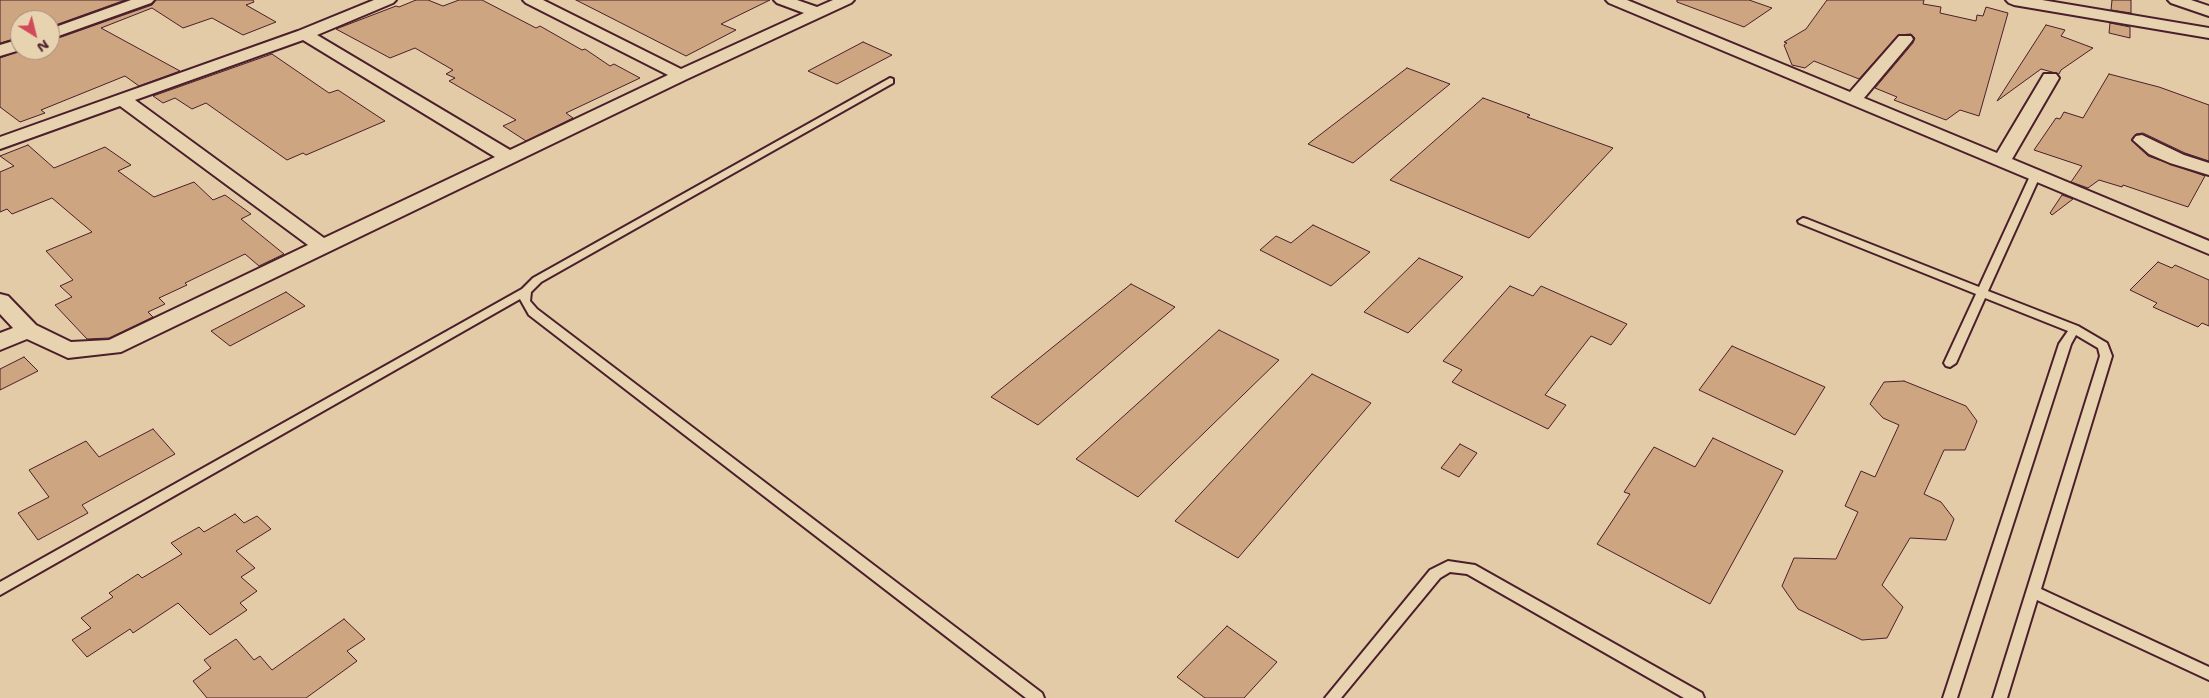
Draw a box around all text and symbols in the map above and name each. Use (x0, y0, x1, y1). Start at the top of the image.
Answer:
north arrow (10, 10, 60, 60)
text: N (33, 36, 53, 57)

